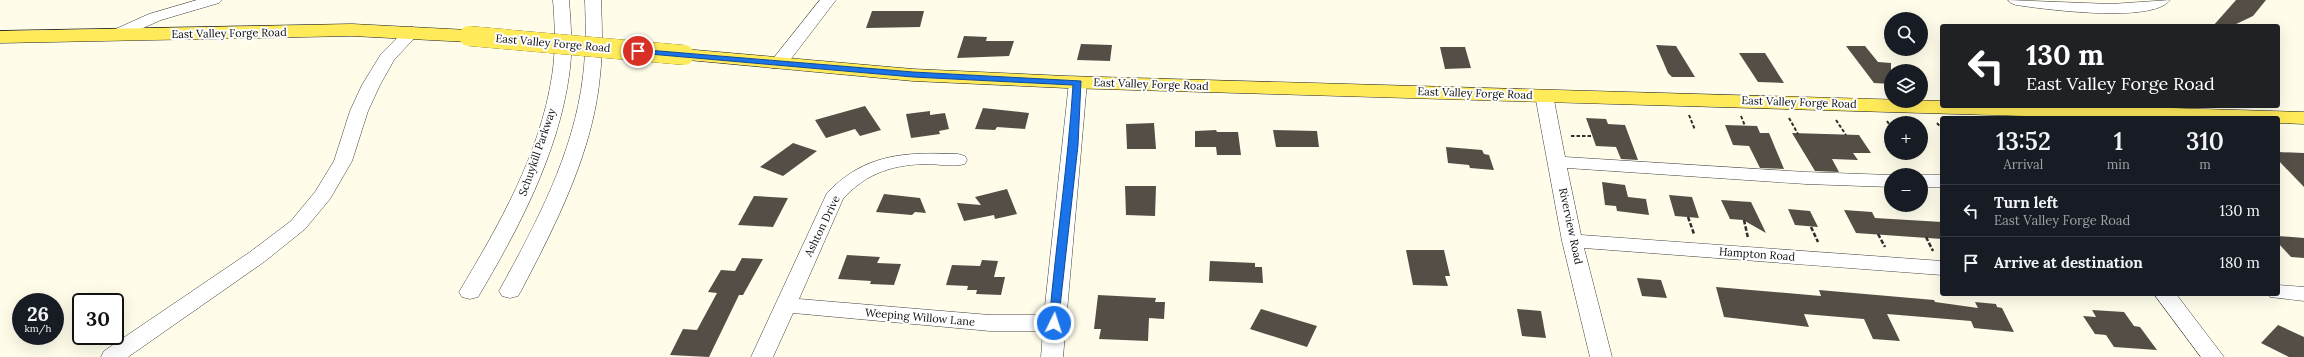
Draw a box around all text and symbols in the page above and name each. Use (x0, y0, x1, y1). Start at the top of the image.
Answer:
map controls (1884, 12, 1928, 212)
button: search (1884, 12, 1928, 56)
street label: East Valley Forge Road (171, 25, 287, 41)
street label: East Valley Forge Road (495, 31, 611, 55)
pin (621, 34, 655, 68)
text: 130 m (2026, 37, 2104, 73)
icon: arrive (627, 40, 649, 62)
icon: left (1960, 40, 2012, 92)
button: layers (1884, 64, 1928, 108)
text: East Valley Forge Road (2026, 72, 2215, 95)
street label: East Valley Forge Road (1093, 75, 1209, 93)
street label: East Valley Forge Road (1417, 84, 1533, 102)
street label: East Valley Forge Road (1741, 93, 1857, 111)
street label: Schuykill Parkway (515, 106, 559, 198)
button: + (1884, 116, 1928, 160)
text: 13:52 (1996, 126, 2051, 157)
text: 1 (2114, 126, 2123, 157)
text: 310 (2186, 126, 2224, 157)
text: Arrival (2004, 156, 2043, 173)
text: min (2107, 156, 2130, 173)
text: m (2199, 156, 2211, 173)
button: − (1884, 168, 1928, 212)
street label: Riverview Road (1556, 186, 1586, 266)
street label: Ashton Drive (801, 193, 843, 260)
text: Turn left (1994, 193, 2058, 212)
icon: left (1960, 200, 1982, 222)
text: 130 m (2220, 201, 2260, 220)
text: East Valley Forge Road (1994, 212, 2130, 229)
street label: Hampton Road (1718, 244, 1796, 264)
icon: arrive (1960, 252, 1982, 274)
text: Arrive at destination (1994, 253, 2143, 272)
text: 180 m (2219, 253, 2260, 272)
speed limit sign: 30 (72, 293, 124, 345)
text: 26 (27, 301, 49, 326)
position arrow (1033, 302, 1075, 344)
street label: Weeping Willow Lane (864, 305, 976, 329)
text: km/h (24, 322, 52, 335)

